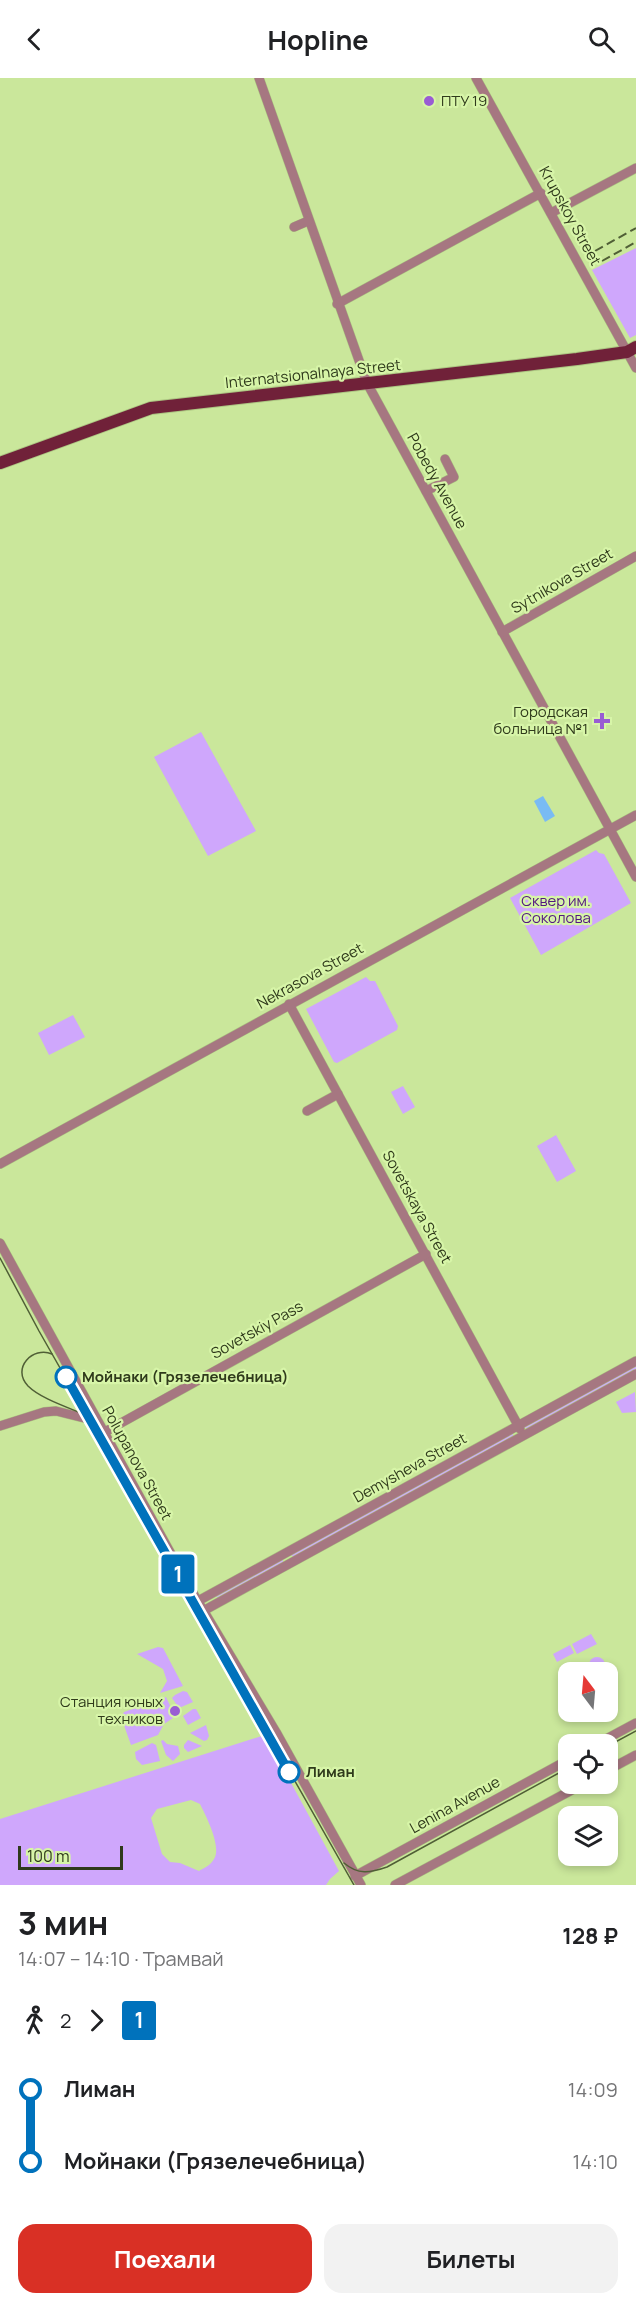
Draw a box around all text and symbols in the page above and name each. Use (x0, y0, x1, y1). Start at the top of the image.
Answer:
text: Hopline (268, 21, 368, 58)
icon: back (18, 23, 51, 56)
icon: search (585, 23, 618, 56)
place label: ПТУ 19 (441, 90, 487, 111)
marker: ПТУ 19 (422, 94, 436, 108)
street label: Krupskoy Street (534, 162, 606, 269)
street label: Internatsionalnaya Street (224, 354, 402, 393)
street label: Pobedy Avenue (402, 429, 473, 533)
street label: Sytnikova Street (507, 543, 617, 618)
place label: Городская больница №1 (494, 701, 588, 739)
marker: Городская больница №1 (593, 712, 611, 730)
park label: Сквер им. Соколова (521, 890, 591, 928)
street label: Nekrasova Street (253, 938, 367, 1014)
street label: Sovetskaya Street (378, 1147, 457, 1267)
street label: Sovetskiy Pass (207, 1295, 307, 1364)
marker: Мойнаки (Грязелечебница) (55, 1366, 77, 1388)
place label: Мойнаки (Грязелечебница) (82, 1366, 289, 1387)
street label: Polupanova Street (97, 1402, 178, 1524)
street label: Demysheva Street (349, 1428, 470, 1507)
line badge: 1 (158, 1554, 198, 1594)
text: 1 (173, 1560, 183, 1588)
north arrow (558, 1662, 618, 1722)
map controls (558, 1662, 618, 1866)
place label: Станция юных техников (60, 1691, 163, 1729)
marker: Станция юных техников (168, 1704, 182, 1718)
button: locate (558, 1734, 618, 1794)
marker: Лиман (278, 1761, 300, 1783)
place label: Лиман (306, 1761, 355, 1782)
street label: Lenina Avenue (406, 1771, 504, 1838)
button: layers (558, 1806, 618, 1866)
scale bar (18, 1843, 123, 1870)
text: 100 m (27, 1845, 70, 1867)
text: 3 мин (18, 1900, 108, 1945)
text: 128 ₽ (562, 1921, 618, 1951)
text: 14:07 – 14:10 · Трамвай (18, 1945, 224, 1972)
icon: walk (18, 2004, 51, 2037)
icon: forward (80, 2004, 113, 2037)
text: 1 (134, 2006, 144, 2034)
text: 2 (60, 2007, 71, 2034)
text: Лиман (64, 2074, 136, 2104)
text: 14:09 (568, 2076, 618, 2103)
text: Мойнаки (Грязелечебница) (64, 2146, 367, 2176)
text: 14:10 (572, 2148, 618, 2175)
button: Поехали (18, 2224, 312, 2293)
button: Билеты (324, 2224, 618, 2293)

